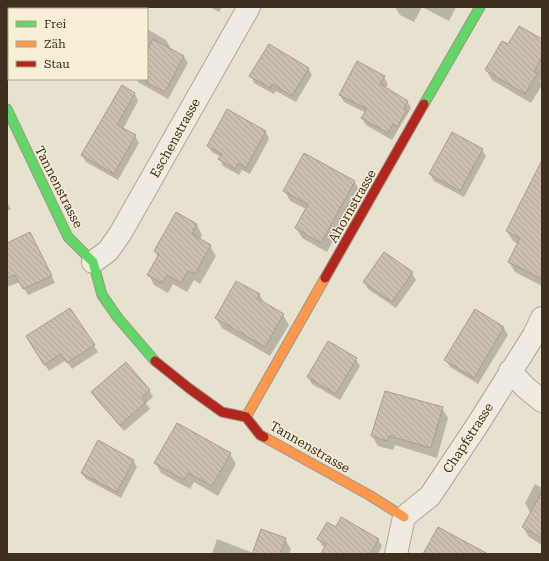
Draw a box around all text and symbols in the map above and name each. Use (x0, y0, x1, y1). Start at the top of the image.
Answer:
legend (8, 8, 148, 80)
text: Frei (44, 17, 66, 31)
text: Zäh (44, 37, 66, 51)
text: Stau (44, 57, 70, 71)
street label: Eschenstrasse (147, 96, 203, 180)
street label: Tannenstrasse (32, 144, 86, 230)
street label: Ahornstrasse (325, 167, 379, 245)
street label: Chapfstrasse (440, 400, 496, 476)
street label: Tannenstrasse (267, 418, 353, 476)

